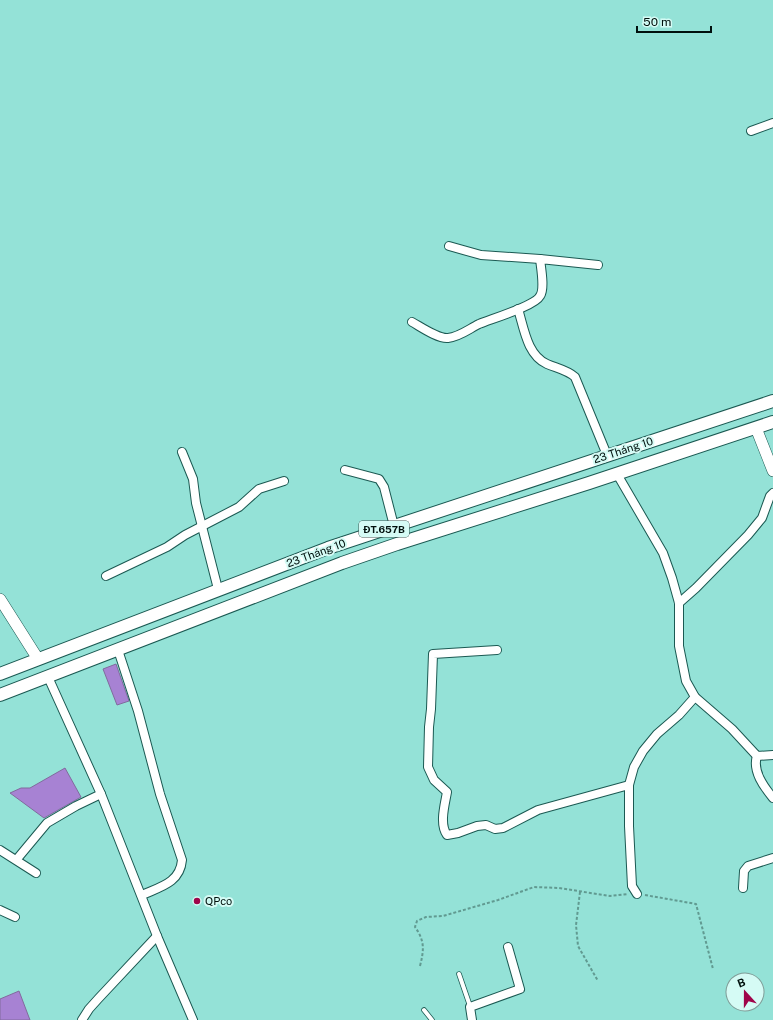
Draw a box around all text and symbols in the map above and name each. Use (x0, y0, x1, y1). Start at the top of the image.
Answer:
scale bar (637, 8, 711, 34)
text: 50 m (643, 15, 671, 29)
street label: 23 Tháng 10 (592, 435, 655, 465)
road number: ĐT.657B (359, 521, 409, 537)
street label: 23 Tháng 10 (285, 537, 348, 569)
place label: QPco (205, 895, 232, 907)
marker: QPco (192, 896, 202, 906)
north arrow (725, 972, 765, 1012)
text: B (736, 976, 748, 990)

